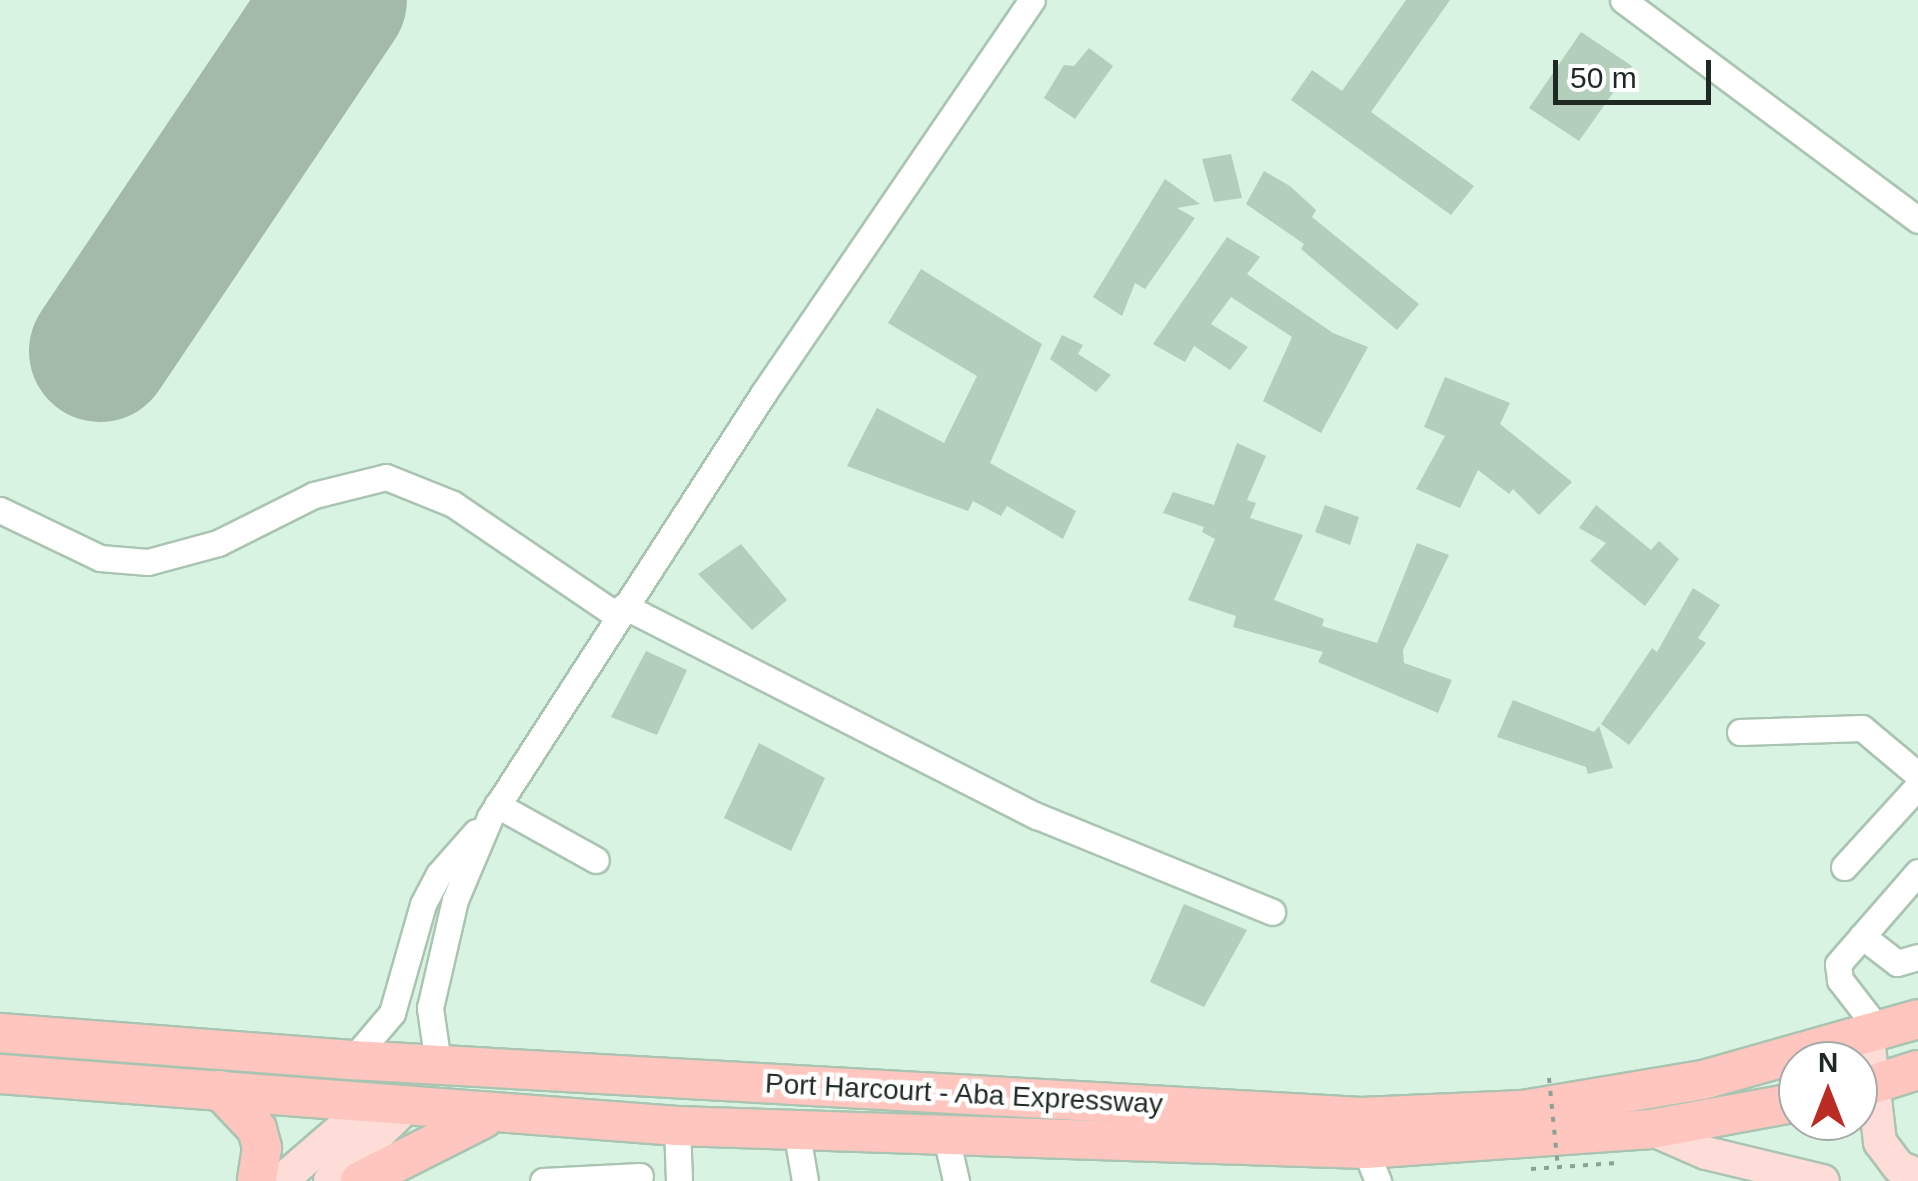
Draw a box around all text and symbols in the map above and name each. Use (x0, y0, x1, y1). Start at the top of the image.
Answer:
scale bar (1558, 40, 1716, 102)
text: 50 m (1570, 61, 1637, 94)
north arrow (1778, 1041, 1878, 1141)
text: N (1818, 1047, 1838, 1078)
street label: Port Harcourt - Aba Expressway (763, 1067, 1165, 1121)

